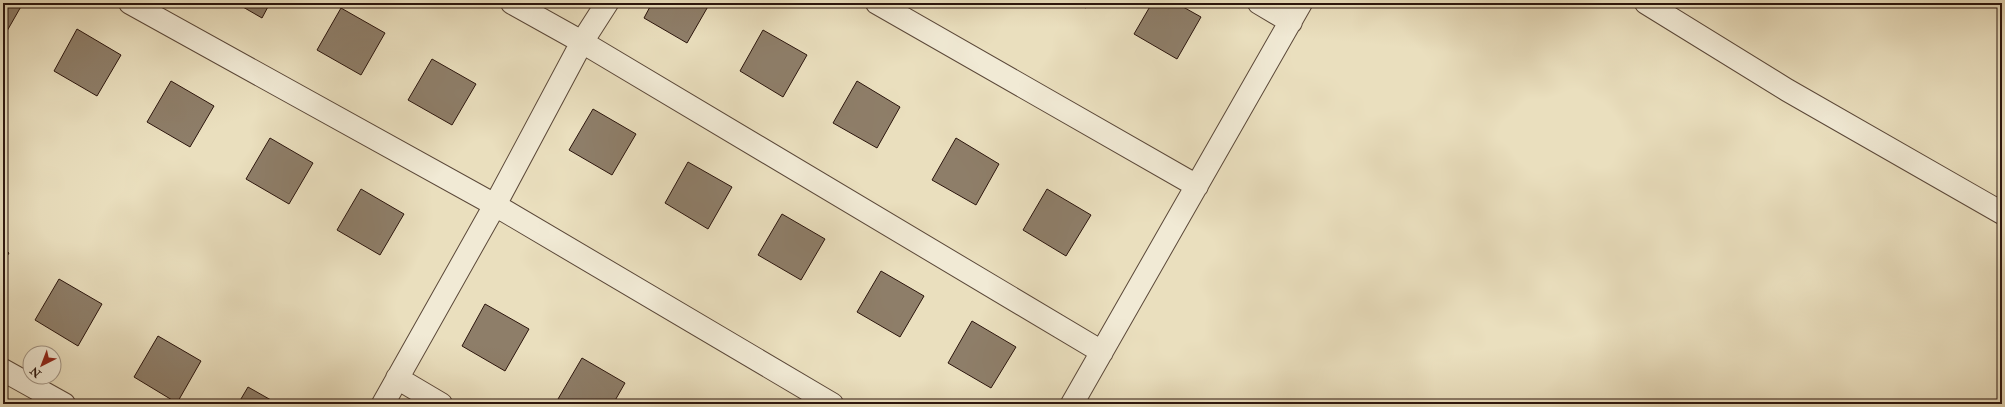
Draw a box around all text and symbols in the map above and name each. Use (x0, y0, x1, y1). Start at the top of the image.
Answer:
north arrow (22, 345, 62, 385)
text: N (27, 363, 44, 381)

